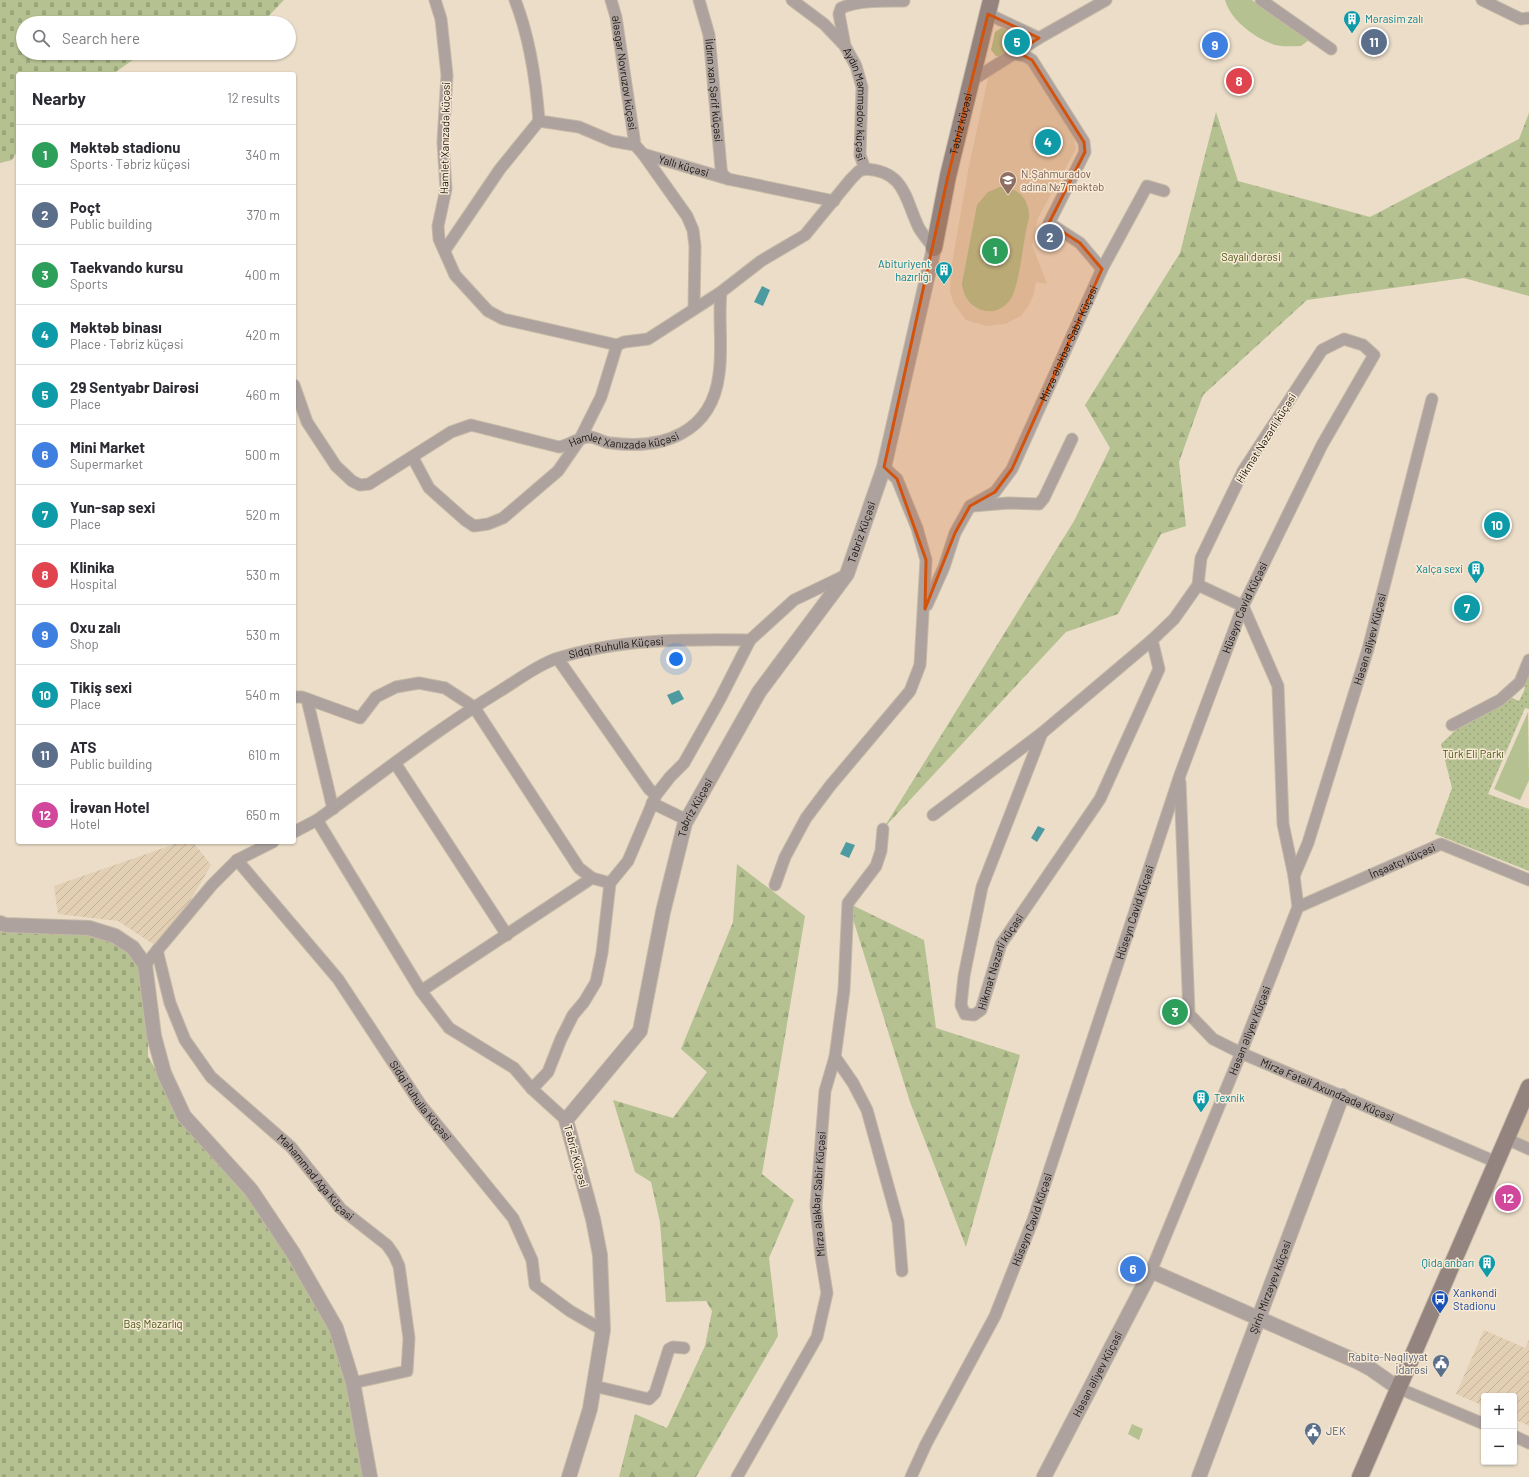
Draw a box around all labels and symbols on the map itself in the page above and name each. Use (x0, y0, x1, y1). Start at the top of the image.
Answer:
building icon: Mərasim zalı (1342, 9, 1362, 34)
place label: Mərasim zalı (1365, 12, 1423, 25)
street label: Ələsgər Novruzov küçəsi (610, 14, 640, 131)
pin: 5 (1004, 27, 1030, 57)
pin: 11 (1361, 27, 1387, 57)
pin: 9 (1202, 30, 1228, 60)
street label: İldırın xan Şərif küçəsi (703, 38, 726, 143)
street label: Aydın Məmmədov küçəsi (841, 45, 869, 163)
pin: 8 (1226, 66, 1252, 96)
street label: Hamlet Xanızadə küçəsi (437, 81, 452, 194)
street label: Təbriz küçəsi (946, 91, 974, 156)
pin: 4 (1035, 127, 1061, 157)
street label: Yallı küçəsi (657, 152, 711, 179)
place label: N.Şahmuradov adına №7 məktəb (1021, 167, 1104, 193)
school or university icon: N.Şahmuradov adına №7 məktəb (998, 170, 1018, 195)
pin: 2 (1037, 222, 1063, 252)
pin: 1 (982, 236, 1008, 266)
park label: Sayalı dərəsi (1221, 250, 1281, 263)
place label: Abituriyent hazırlığı (878, 257, 931, 283)
building icon: Abituriyent hazırlığı (934, 260, 954, 285)
street label: Mirzə Ələkbər Sabir Küçəsi (1036, 283, 1100, 403)
street label: Hikmət Nəzərli küçəsi (1233, 390, 1299, 485)
street label: Hamlet Xanızadə küçəsi (566, 429, 681, 450)
street label: Təbriz Küçəsi (844, 499, 878, 565)
pin: 10 (1484, 510, 1510, 540)
street label: Hüseyn Cavid Küçəsi (1219, 559, 1270, 655)
building icon: Xalça sexi (1466, 559, 1486, 584)
place label: Xalça sexi (1416, 562, 1463, 575)
street label: Həsən Əliyev Küçəsi (1350, 591, 1388, 686)
pin: 7 (1454, 593, 1480, 623)
street label: Sidqi Ruhulla Küçəsi (567, 634, 664, 661)
your location (666, 649, 686, 669)
park label: Türk Eli Parkı (1442, 747, 1504, 760)
street label: Təbriz Küçəsi (675, 776, 715, 838)
street label: İnşaatçı küçəsi (1367, 840, 1437, 881)
street label: Hüseyn Cavid Küçəsi (1113, 863, 1156, 961)
street label: Hikmət Nəzərli küçəsi (974, 911, 1026, 1011)
street label: Həsən Əliyev Küçəsi (1226, 984, 1273, 1077)
pin: 3 (1162, 997, 1188, 1027)
street label: Mirzə Fətəli Axundzadə Küçəsi (1259, 1055, 1396, 1124)
street label: Sidqi Ruhulla Küçəsi (387, 1058, 454, 1143)
building icon: Texnik (1191, 1088, 1211, 1113)
place label: Texnik (1214, 1091, 1245, 1104)
street label: Təbriz Küçəsi (562, 1123, 591, 1189)
street label: Məhəmməd Ağa Küçəsi (275, 1131, 357, 1223)
street label: Mirzə Ələkbər Sabir Küçəsi (809, 1131, 828, 1257)
street label: Hüseyn Cavid Küçəsi (1008, 1171, 1054, 1268)
pin: 12 (1495, 1183, 1521, 1213)
street label: Şirin Mirzəyev küçəsi (1246, 1238, 1293, 1335)
building icon: Qida anbarı (1477, 1253, 1497, 1278)
pin: 6 (1120, 1254, 1146, 1284)
place label: Qida anbarı (1422, 1256, 1474, 1269)
place label: Xankəndi Stadionu (1453, 1286, 1497, 1312)
bus stop icon: Xankəndi Stadionu (1430, 1289, 1450, 1314)
park label: Baş Məzarlıq (123, 1317, 183, 1330)
street label: Həsən Əliyev Küçəsi (1069, 1329, 1125, 1419)
place label: Rabitə-Nəqliyyat İdarəsi (1348, 1350, 1428, 1376)
public building icon: Rabitə-Nəqliyyat İdarəsi (1431, 1353, 1451, 1378)
public building icon: JEK (1303, 1421, 1323, 1446)
place label: JEK (1326, 1424, 1346, 1437)

